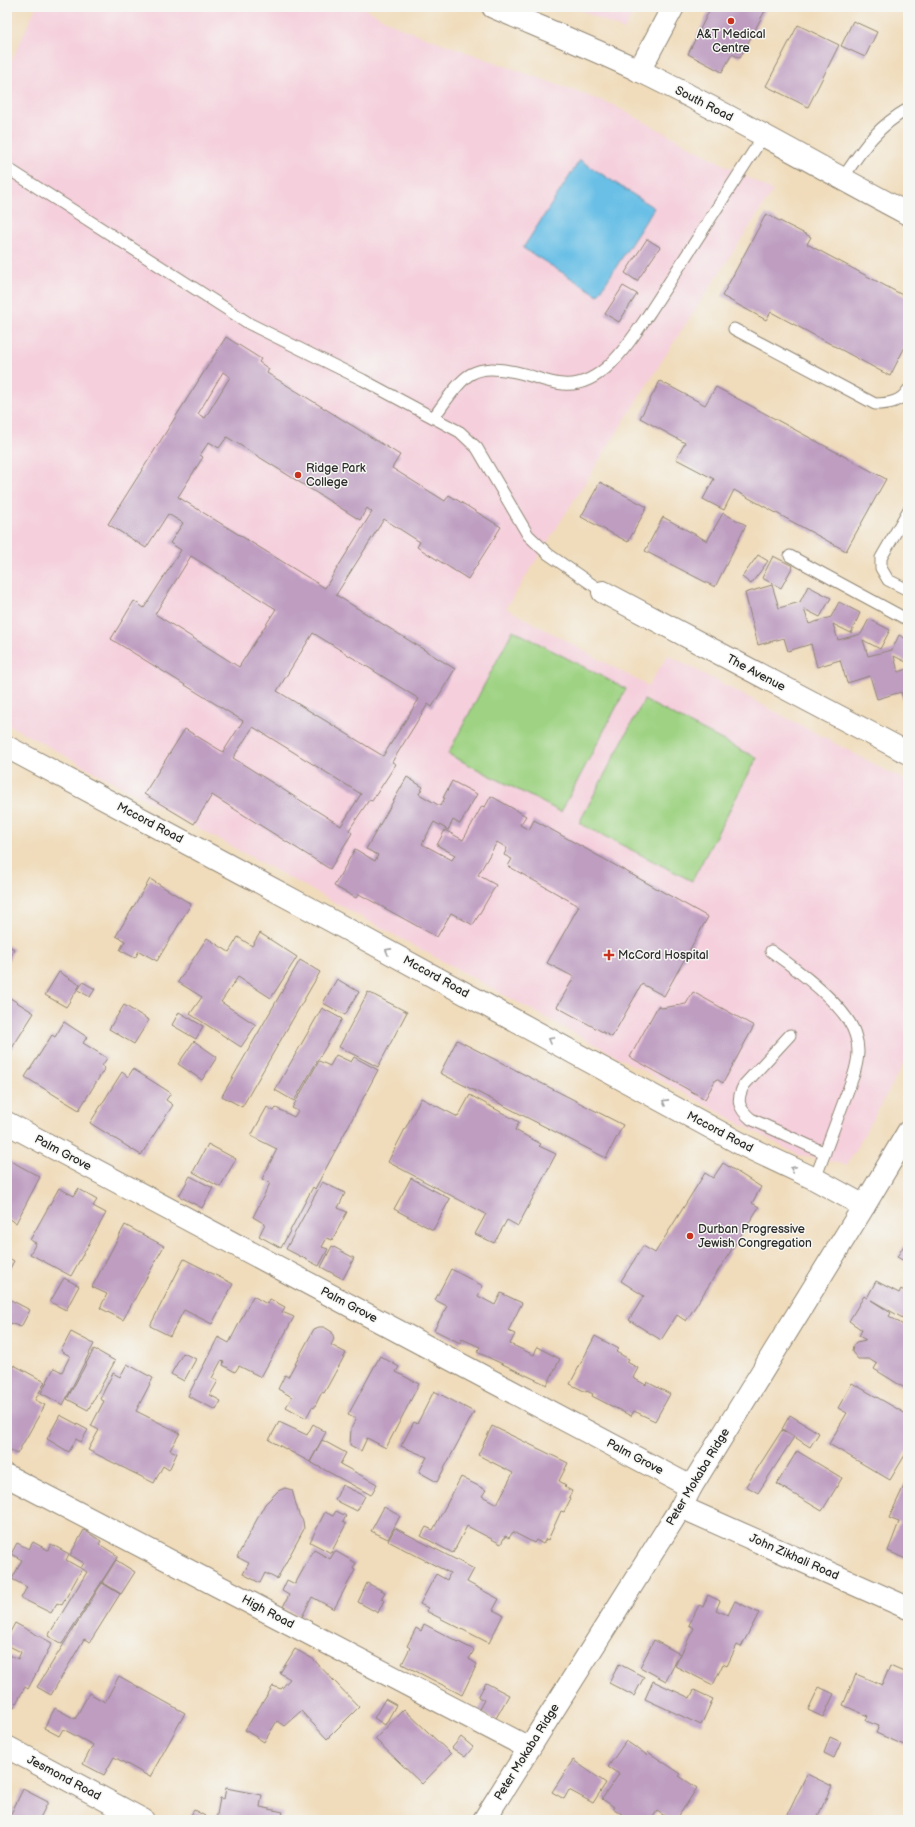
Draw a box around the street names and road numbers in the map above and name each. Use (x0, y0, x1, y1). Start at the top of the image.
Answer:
street label: South Road (672, 83, 736, 125)
street label: The Avenue (724, 651, 788, 695)
street label: Mccord Road (114, 799, 186, 847)
street label: Mccord Road (400, 953, 472, 1001)
street label: Mccord Road (684, 1108, 756, 1156)
street label: Palm Grove (32, 1132, 94, 1174)
street label: Palm Grove (318, 1284, 380, 1326)
street label: Peter Mokaba Ridge (663, 1426, 733, 1528)
street label: Palm Grove (604, 1436, 666, 1478)
street label: John Zikhali Road (747, 1530, 841, 1584)
street label: High Road (239, 1592, 297, 1632)
street label: Peter Mokaba Ridge (491, 1701, 563, 1803)
street label: Jesmond Road (24, 1752, 104, 1804)

